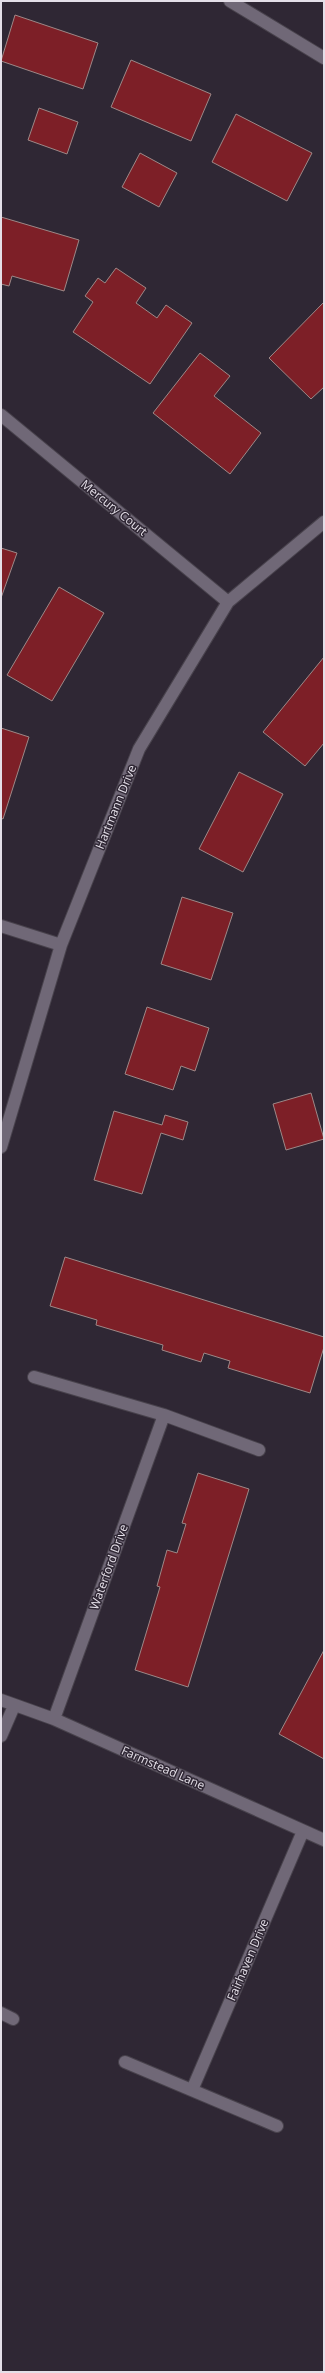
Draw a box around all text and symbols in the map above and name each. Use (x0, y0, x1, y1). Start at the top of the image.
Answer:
street label: Mercury Court (78, 476, 151, 540)
street label: Hartmann Drive (91, 762, 140, 852)
street label: Waterford Drive (85, 1522, 132, 1612)
street label: Farmstead Lane (119, 1742, 208, 1794)
street label: Fairhaven Drive (223, 1916, 273, 2003)

